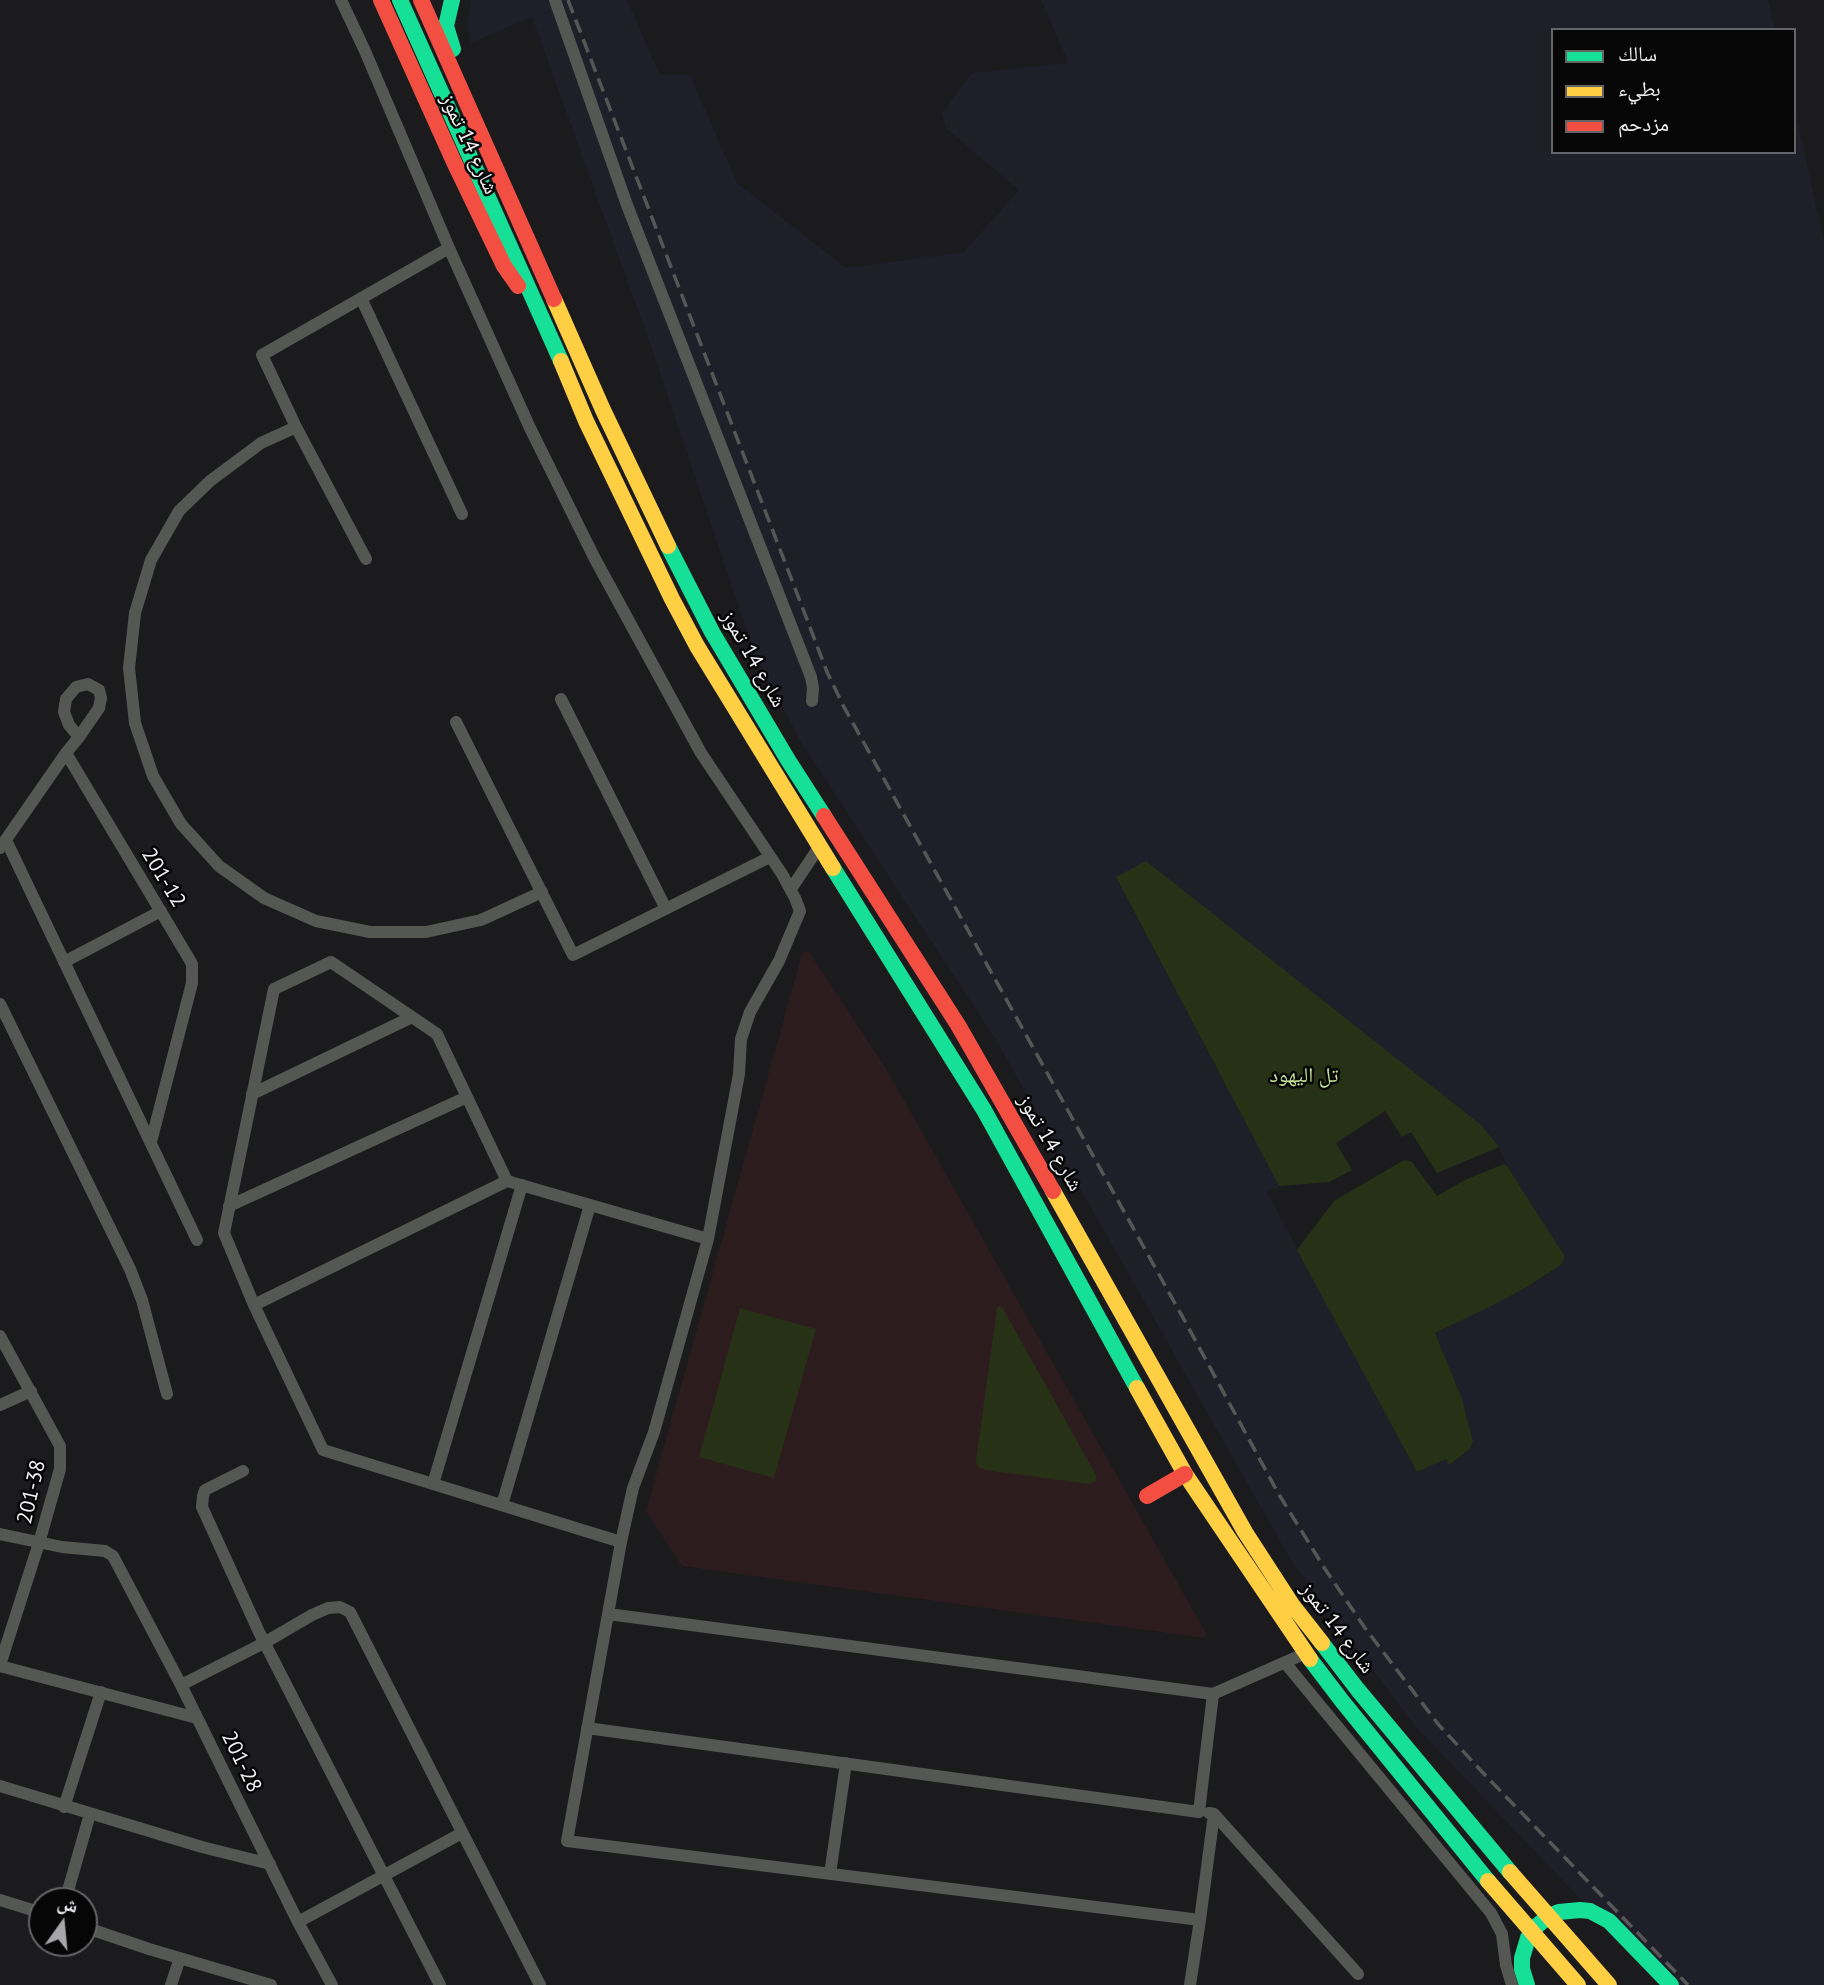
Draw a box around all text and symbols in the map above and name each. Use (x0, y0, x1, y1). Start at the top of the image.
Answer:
legend (1551, 28, 1796, 154)
text: سالك (1618, 40, 1657, 67)
text: بطيء (1618, 75, 1661, 102)
street label: شارع 14 تموز (435, 90, 503, 198)
text: مزدحم (1618, 110, 1669, 137)
street label: شارع 14 تموز (715, 606, 791, 712)
street label: 201-12 (136, 844, 190, 912)
park label: تل اليهود (1270, 1063, 1338, 1089)
street label: شارع 14 تموز (1012, 1090, 1088, 1196)
street label: 201-38 (12, 1458, 52, 1526)
street label: شارع 14 تموز (1294, 1577, 1380, 1679)
street label: 201-28 (215, 1727, 267, 1797)
north arrow (28, 1887, 98, 1957)
text: ش (55, 1889, 81, 1918)

